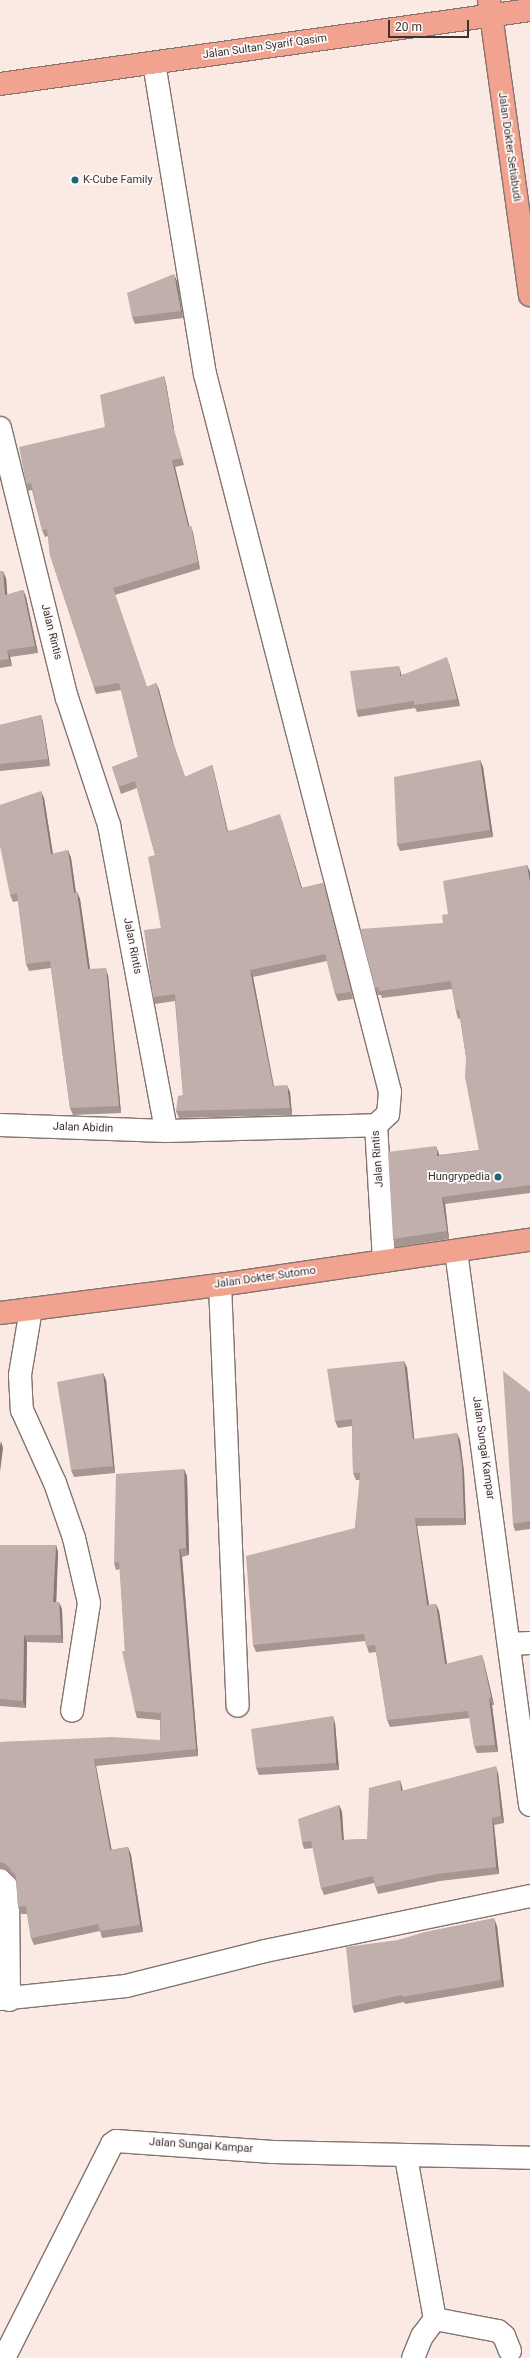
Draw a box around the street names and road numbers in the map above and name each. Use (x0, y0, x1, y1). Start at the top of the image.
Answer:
street label: Jalan Sultan Syarif Qasim (202, 32, 328, 62)
street label: Jalan Dokter Setiabudi (495, 92, 523, 202)
street label: Jalan Rintis (38, 603, 64, 661)
street label: Jalan Rintis (120, 917, 144, 975)
street label: Jalan Abidin (53, 1120, 113, 1136)
street label: Jalan Rintis (369, 1130, 387, 1188)
street label: Jalan Dokter Sutomo (213, 1264, 317, 1292)
street label: Jalan Sungai Kampar (469, 1396, 497, 1500)
street label: Jalan Sungai Kampar (149, 2136, 253, 2156)

